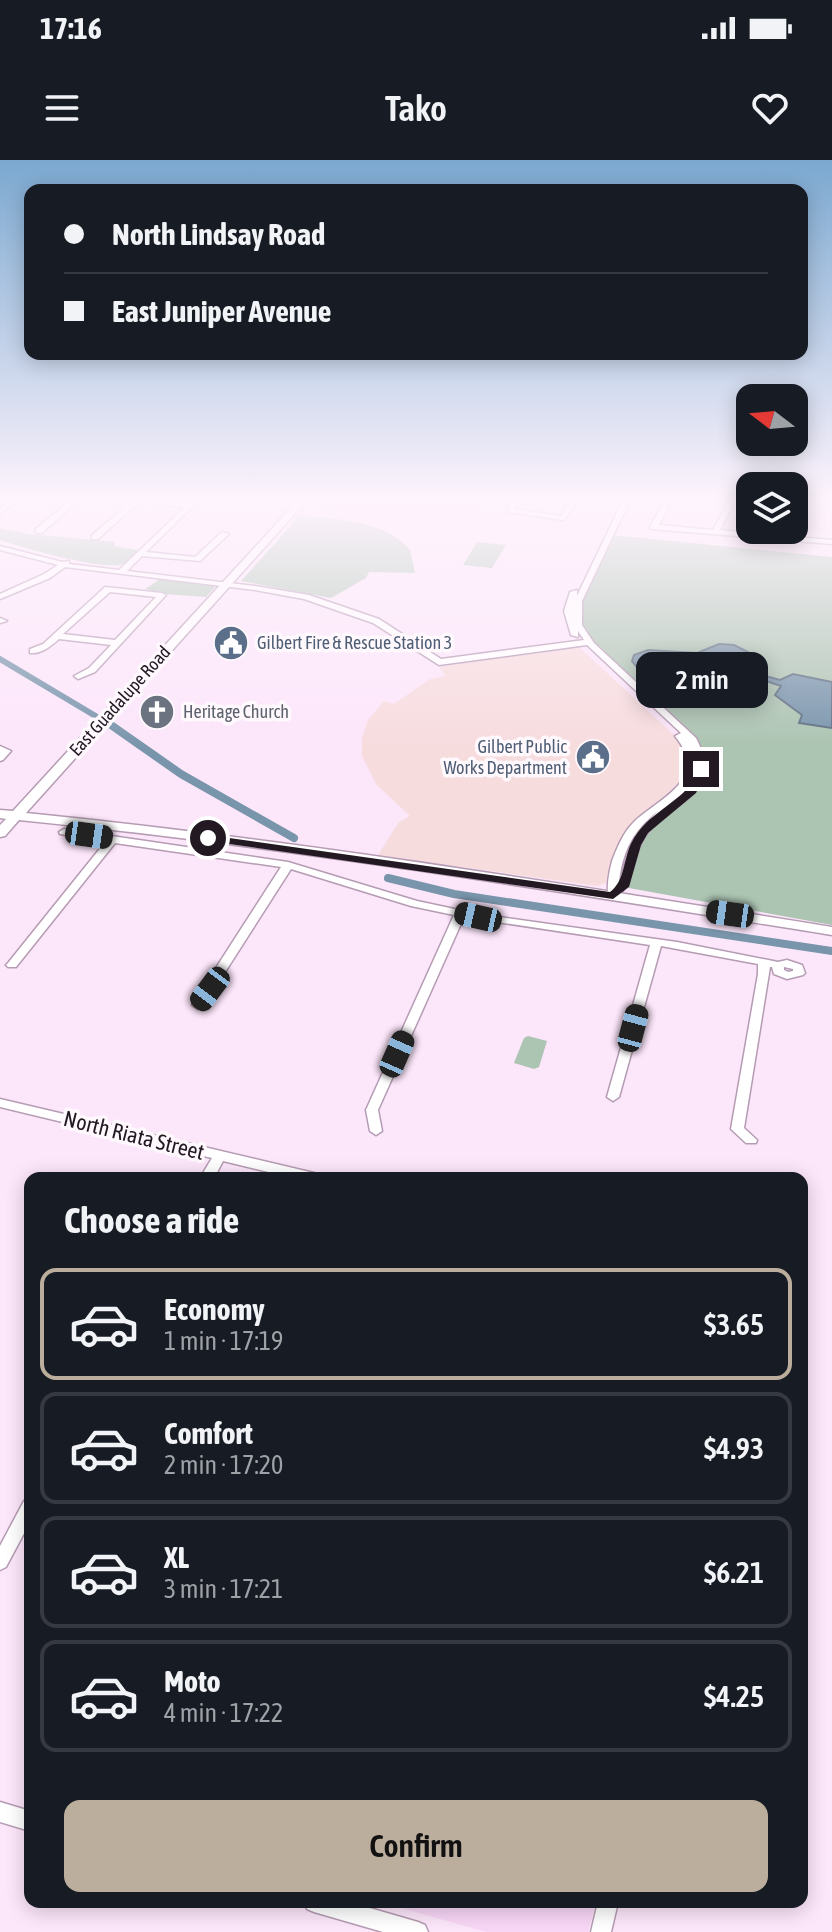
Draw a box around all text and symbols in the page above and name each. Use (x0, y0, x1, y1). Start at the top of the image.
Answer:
text: 17:16 (40, 11, 102, 45)
icon: menu (40, 86, 84, 130)
icon: heart (748, 86, 792, 130)
text: Tako (385, 87, 447, 129)
text: North Lindsay Road (112, 217, 325, 251)
text: East Juniper Avenue (112, 294, 331, 328)
north arrow (736, 384, 808, 456)
map controls (736, 384, 808, 544)
button: layers (736, 472, 808, 544)
public building icon: Gilbert Fire & Rescue Station 3 (212, 624, 250, 662)
place label: Gilbert Fire & Rescue Station 3 (257, 632, 452, 653)
street label: East Guadalupe Road (65, 641, 174, 760)
callout: 2 min (635, 653, 767, 709)
text: 2 min (675, 665, 729, 695)
church icon: Heritage Church (138, 693, 176, 731)
place label: Heritage Church (183, 701, 289, 722)
place label: Gilbert Public Works Department (443, 736, 567, 778)
public building icon: Gilbert Public Works Department (574, 738, 612, 776)
route end (683, 751, 719, 787)
car (64, 820, 114, 850)
route start (190, 820, 226, 856)
car (705, 899, 755, 929)
car (452, 900, 504, 934)
car (186, 963, 234, 1015)
car (615, 1002, 651, 1054)
car (376, 1027, 418, 1081)
street label: North Riata Street (61, 1105, 207, 1165)
text: Choose a ride (64, 1199, 239, 1241)
icon: car (68, 1288, 140, 1360)
text: Economy (164, 1292, 265, 1326)
text: $3.65 (704, 1307, 764, 1341)
text: 1 min · 17:19 (164, 1326, 283, 1356)
icon: car (68, 1412, 140, 1484)
text: Comfort (164, 1416, 253, 1450)
text: $4.93 (704, 1431, 764, 1465)
text: 2 min · 17:20 (164, 1450, 283, 1480)
icon: car (68, 1536, 140, 1608)
text: XL (164, 1540, 189, 1574)
text: $6.21 (704, 1555, 764, 1589)
text: 3 min · 17:21 (164, 1574, 283, 1604)
icon: car (68, 1660, 140, 1732)
text: Moto (164, 1664, 221, 1698)
text: $4.25 (704, 1679, 764, 1713)
text: 4 min · 17:22 (164, 1698, 283, 1728)
button: Confirm (64, 1800, 768, 1892)

